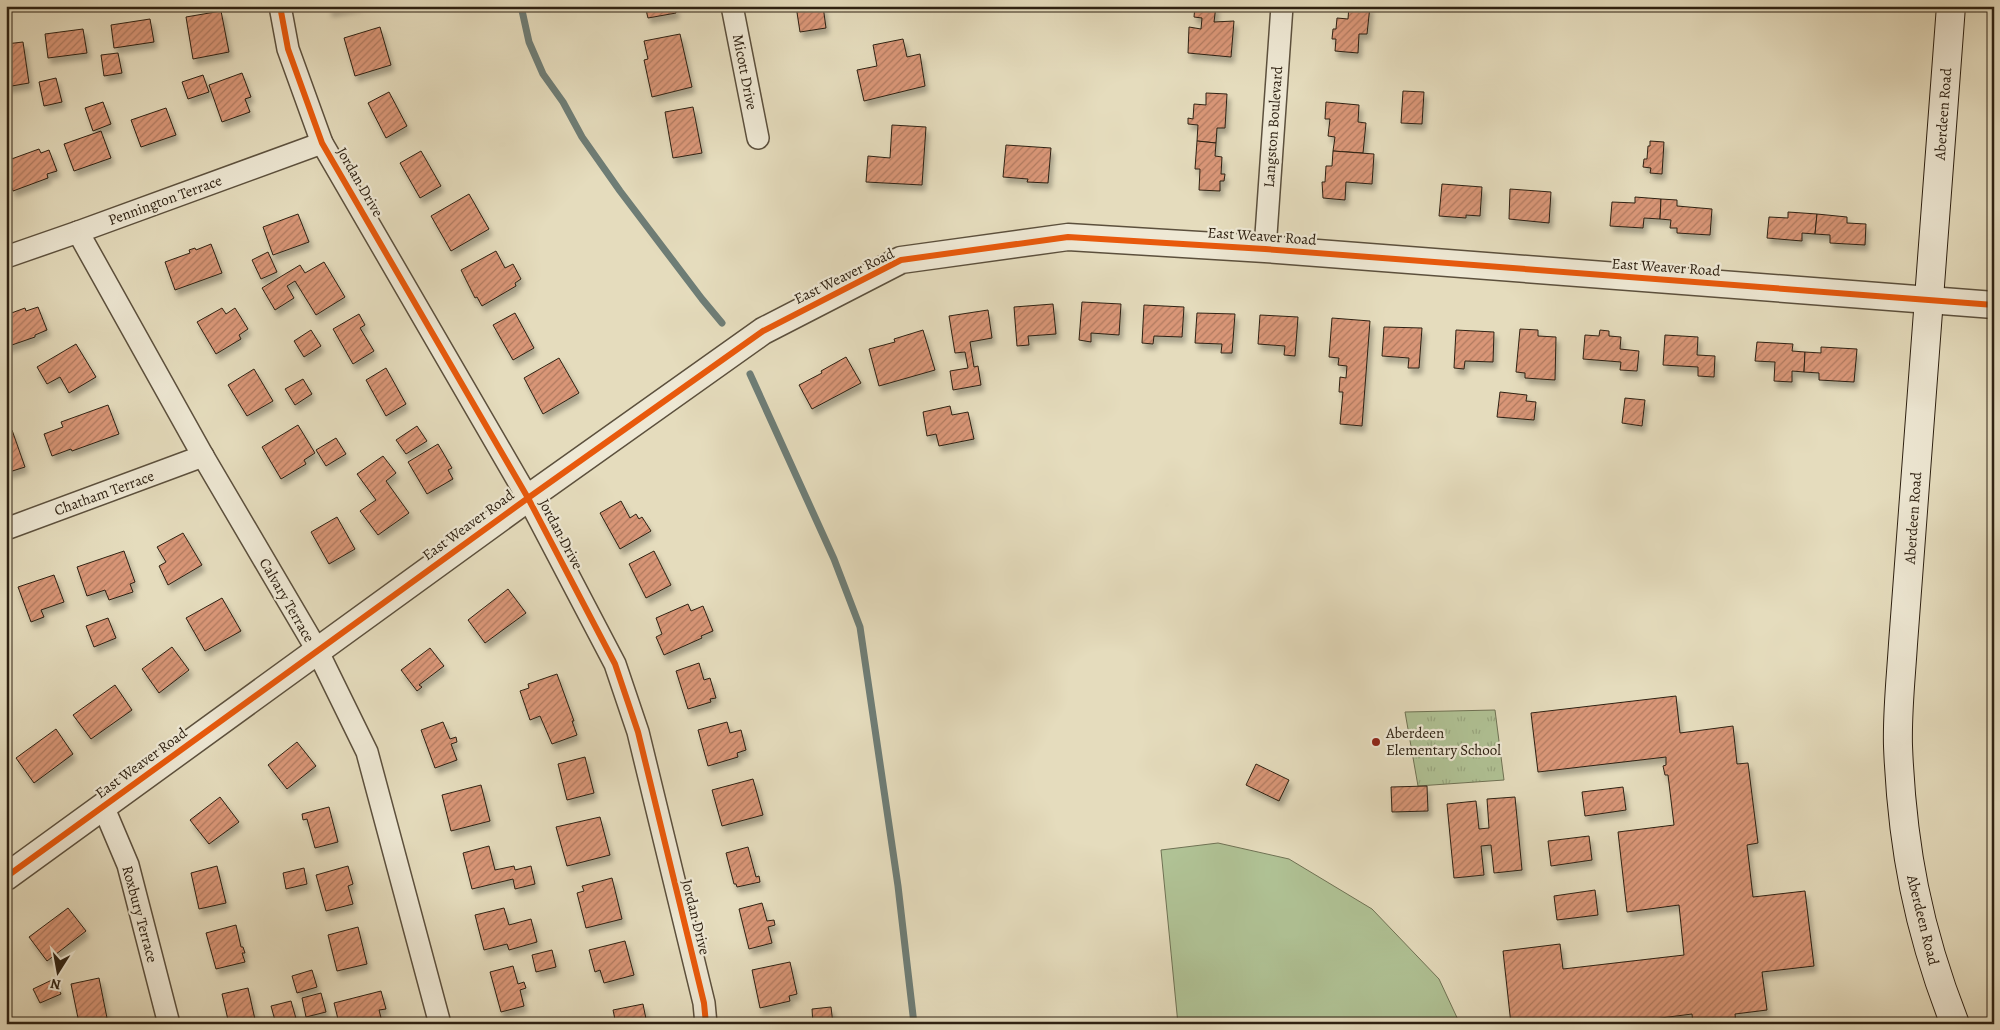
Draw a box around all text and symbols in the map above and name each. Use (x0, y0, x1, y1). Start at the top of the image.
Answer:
street label: Micott Drive (728, 32, 762, 112)
street label: Langston Boulevard (1259, 65, 1287, 188)
street label: Aberdeen Road (1930, 66, 1956, 162)
street label: Jordan Drive (332, 144, 388, 221)
street label: Pennington Terrace (105, 170, 225, 230)
street label: East Weaver Road (1207, 222, 1318, 250)
street label: East Weaver Road (791, 243, 898, 309)
street label: East Weaver Road (1611, 253, 1722, 281)
street label: Chatham Terrace (51, 466, 157, 520)
street label: Aberdeen Road (1900, 470, 1926, 566)
street label: East Weaver Road (418, 484, 519, 565)
street label: Jordan Drive (534, 495, 588, 573)
street label: Calvary Terrace (255, 554, 319, 646)
street label: East Weaver Road (91, 722, 192, 803)
place label: Aberdeen Elementary School (1385, 723, 1501, 760)
marker: Aberdeen Elementary School (1370, 736, 1382, 748)
street label: Roxbury Terrace (117, 863, 163, 965)
street label: Aberdeen Road (1902, 872, 1944, 968)
street label: Jordan Drive (677, 877, 715, 957)
north arrow (32, 948, 82, 998)
text: N (49, 974, 62, 995)

